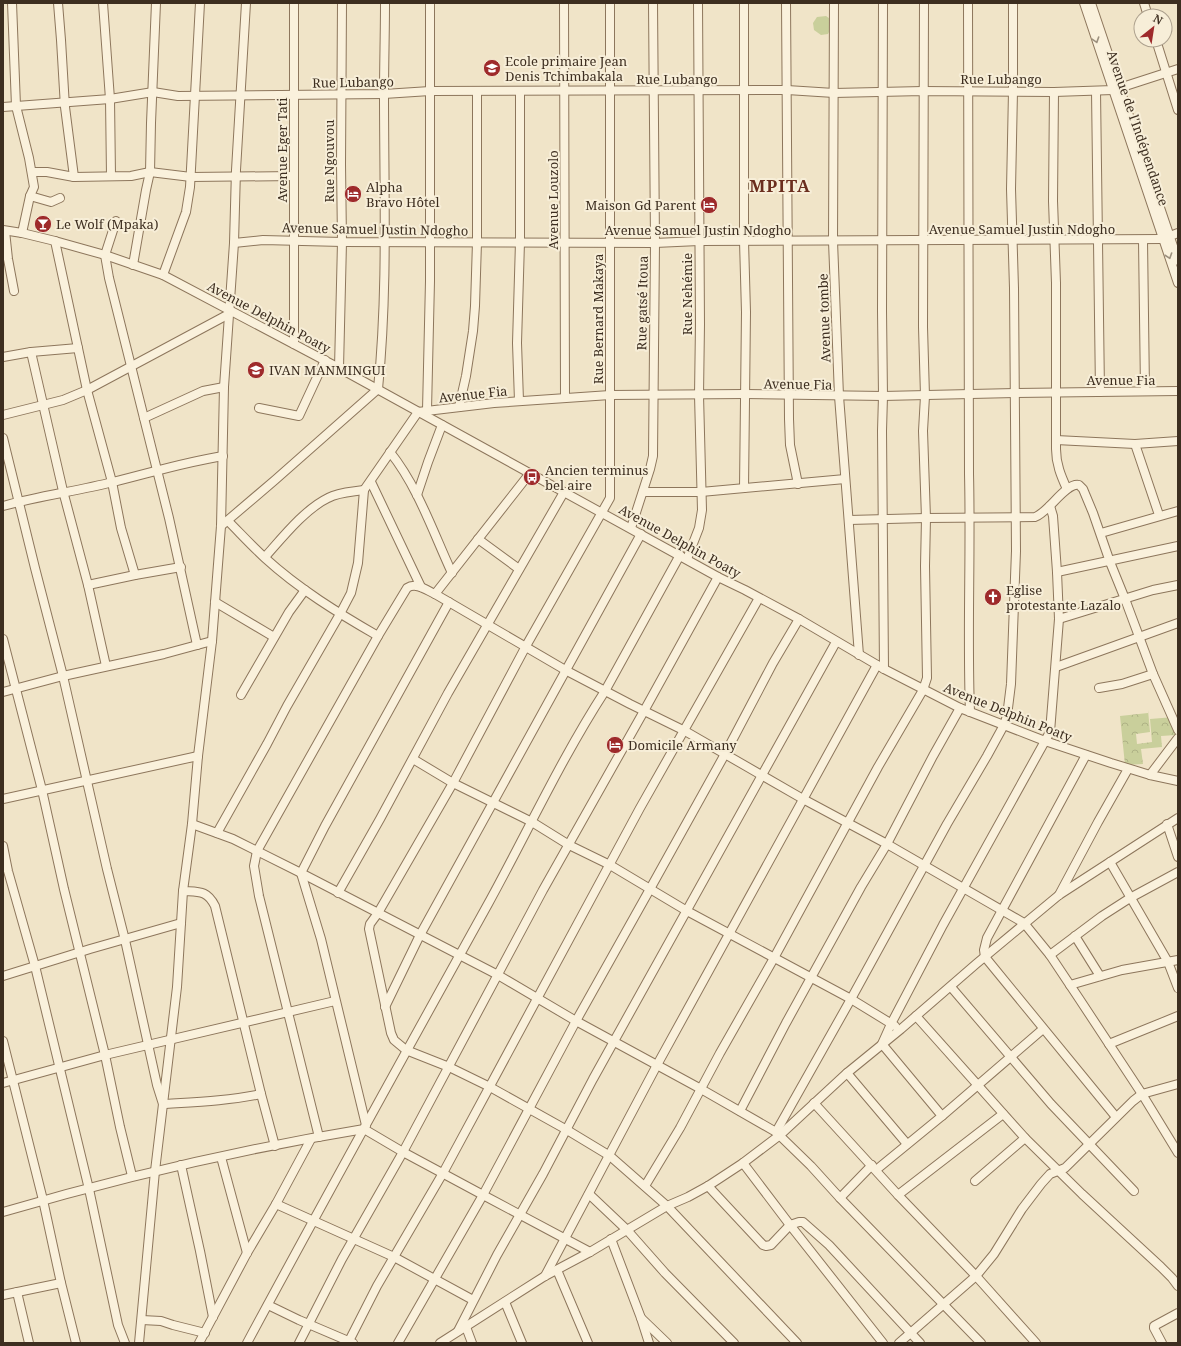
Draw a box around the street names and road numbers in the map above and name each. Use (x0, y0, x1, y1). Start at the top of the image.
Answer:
street label: Avenue de l'Indépendance (1103, 48, 1173, 208)
street label: Rue Lubango (636, 70, 718, 88)
street label: Rue Lubango (960, 70, 1042, 88)
street label: Rue Lubango (312, 72, 394, 92)
street label: Avenue Eger Tati (273, 97, 291, 203)
street label: Rue Ngouvou (320, 119, 338, 203)
street label: Avenue Louzolo (544, 150, 562, 250)
street label: Avenue Samuel Justin Ndogho (282, 218, 468, 240)
street label: Avenue Samuel Justin Ndogho (929, 220, 1115, 238)
street label: Avenue Samuel Justin Ndogho (605, 221, 791, 239)
street label: Rue Nehémie (678, 253, 696, 335)
street label: Rue Bernard Makaya (589, 254, 607, 384)
street label: Rue gatsé Itoua (632, 256, 652, 350)
street label: Avenue tombe (813, 273, 835, 363)
street label: Avenue Delphin Poaty (204, 277, 334, 357)
street label: Avenue Fia (1087, 371, 1156, 389)
street label: Avenue Fia (763, 374, 833, 394)
street label: Avenue Fia (438, 381, 508, 407)
street label: Avenue Delphin Poaty (616, 500, 745, 582)
street label: Avenue Delphin Poaty (941, 678, 1075, 746)

